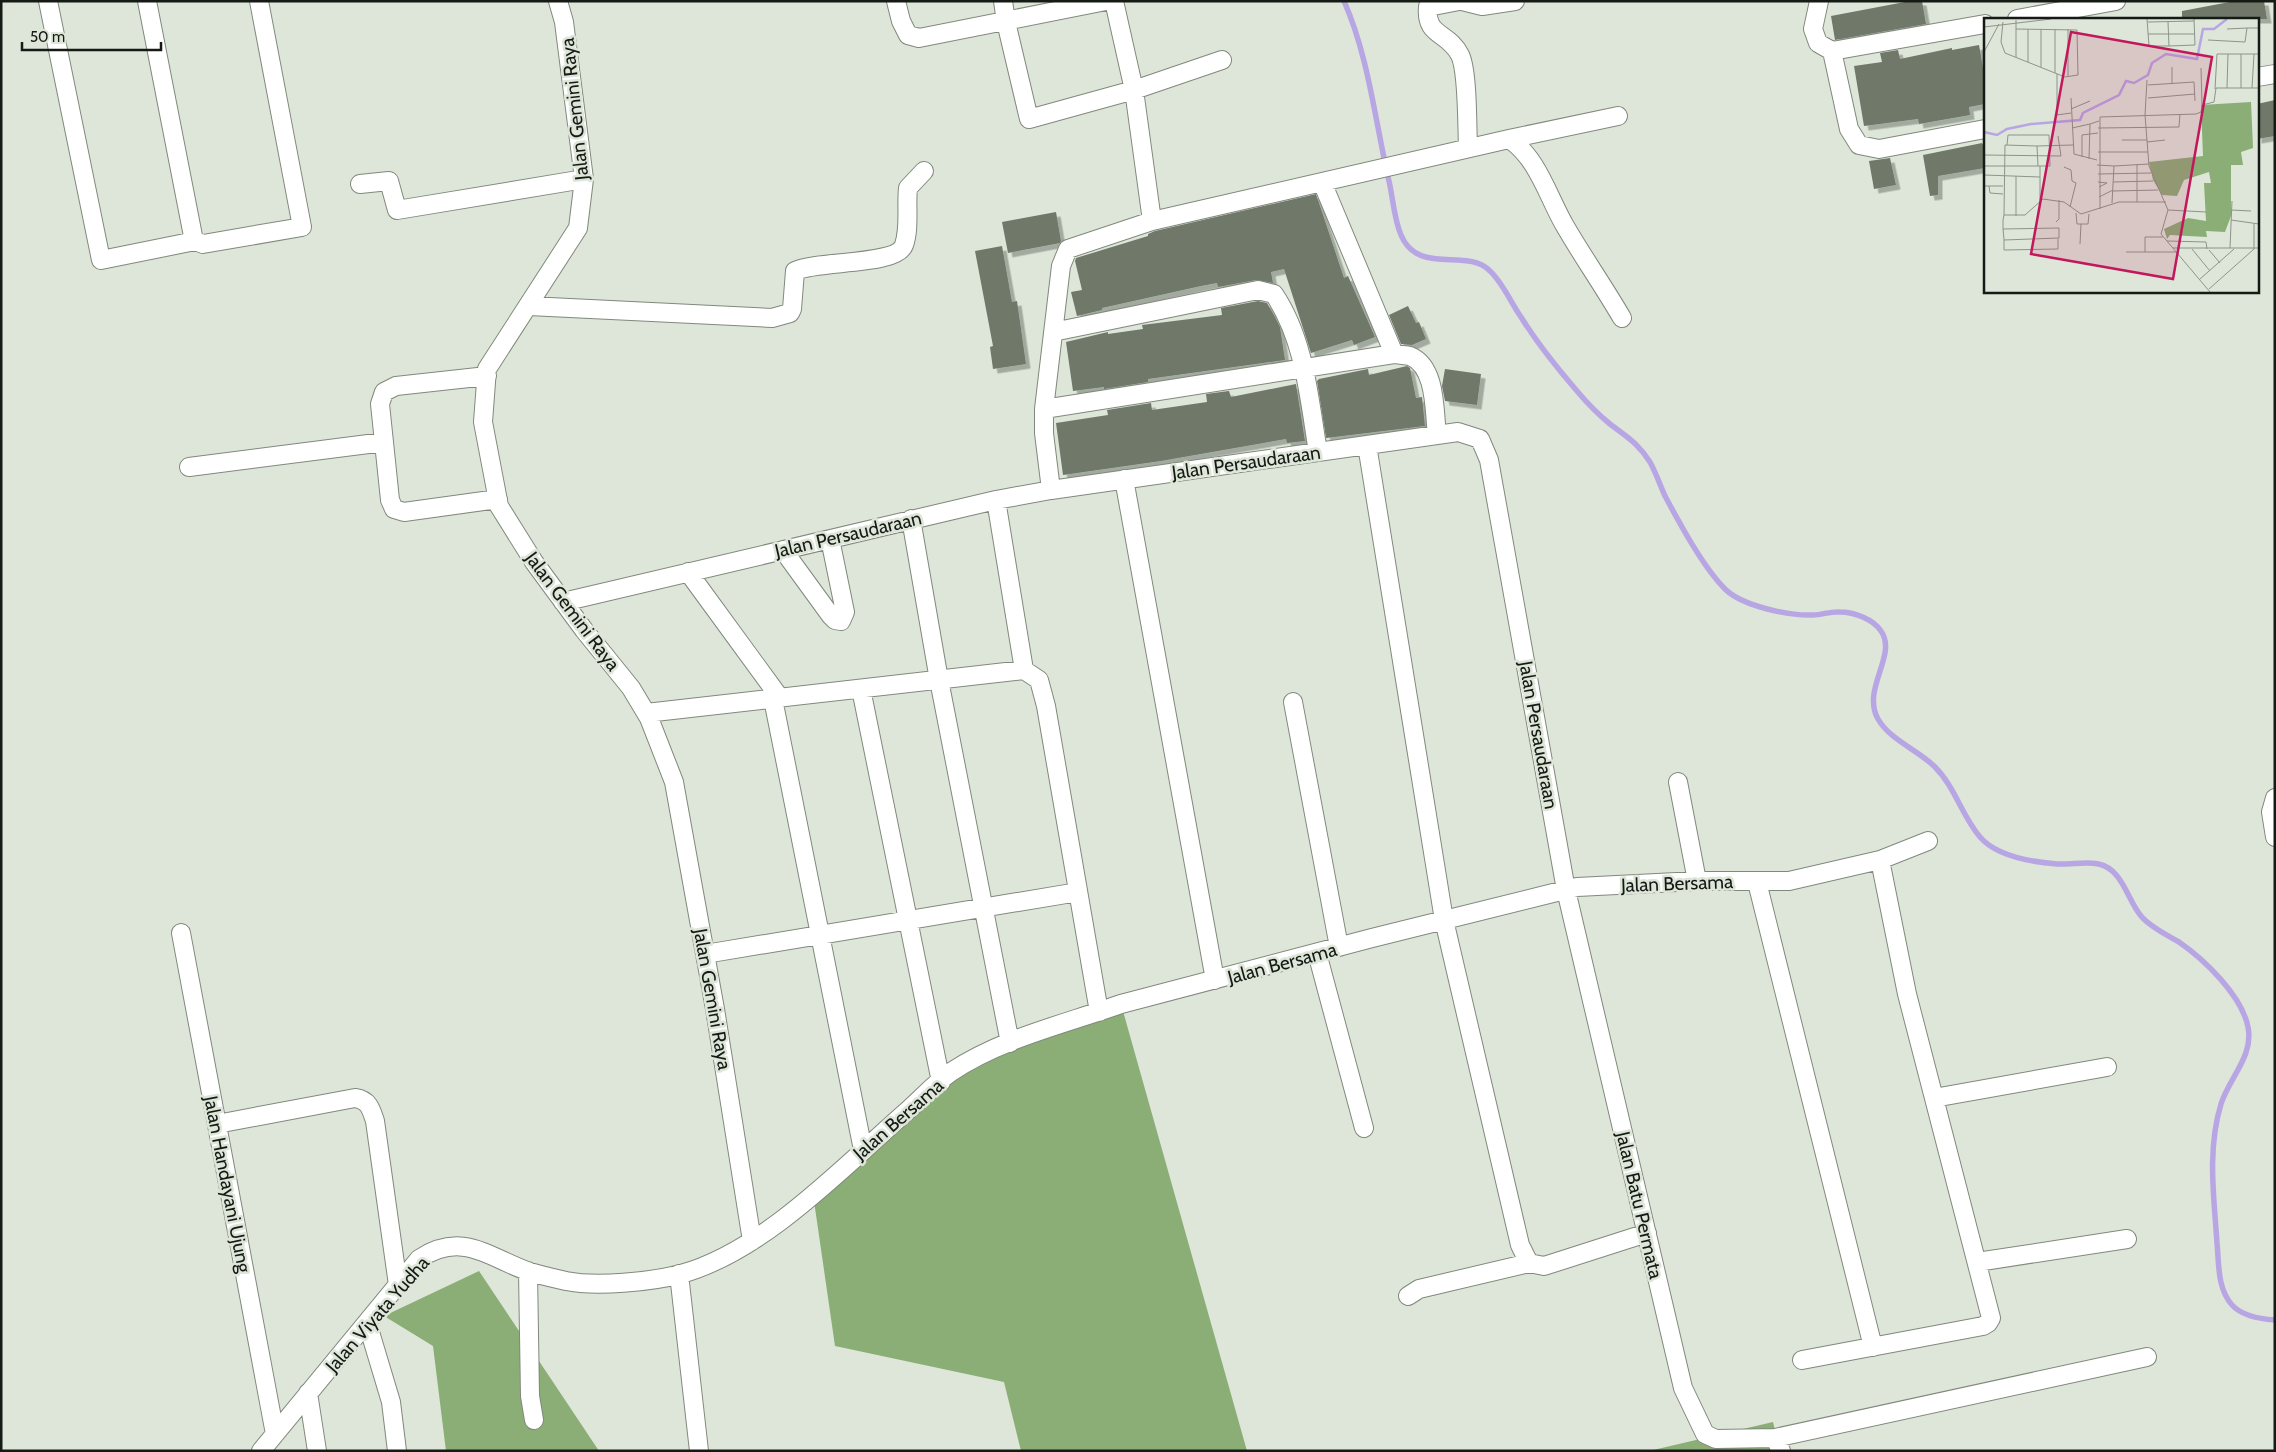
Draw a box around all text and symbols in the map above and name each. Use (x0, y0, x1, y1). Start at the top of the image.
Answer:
inset map (1984, 18, 2258, 292)
scale bar (22, 20, 161, 52)
text: 50 m (30, 28, 65, 46)
street label: Jalan Gemini Raya (556, 37, 594, 182)
street label: Jalan Persaudaraan (1169, 441, 1322, 484)
street label: Jalan Persaudaraan (771, 506, 924, 563)
street label: Jalan Gemini Raya (520, 546, 625, 675)
street label: Jalan Persaudaraan (1514, 658, 1563, 811)
street label: Jalan Bersama (1620, 870, 1733, 897)
street label: Jalan Gemini Raya (689, 926, 736, 1071)
street label: Jalan Bersama (1224, 938, 1339, 989)
street label: Jalan Bersama (848, 1074, 948, 1165)
street label: Jalan Handayani Ujung (199, 1093, 256, 1275)
street label: Jalan Batu Permata (1611, 1128, 1668, 1281)
street label: Jalan Viyata Yudha (320, 1252, 434, 1378)

